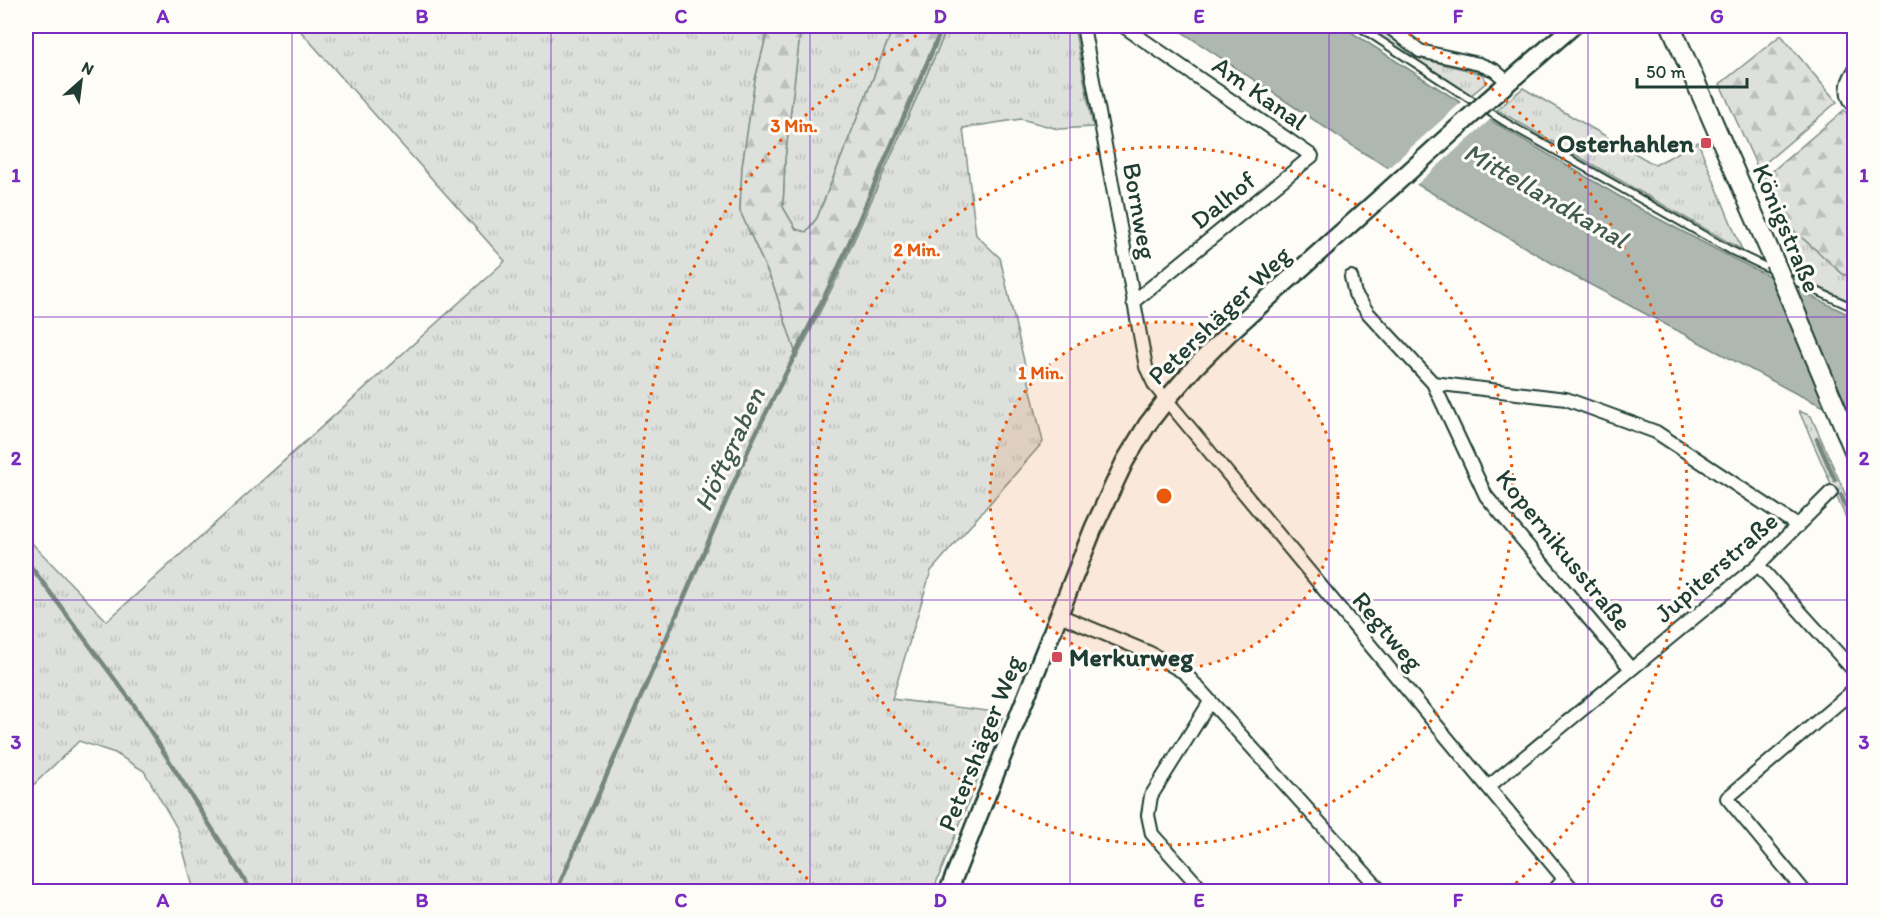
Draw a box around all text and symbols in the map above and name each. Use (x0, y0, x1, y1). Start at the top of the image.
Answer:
text: A (156, 4, 170, 28)
text: B (416, 4, 429, 28)
text: C (675, 4, 688, 28)
text: D (933, 4, 947, 28)
text: E (1193, 4, 1205, 28)
text: F (1453, 4, 1464, 28)
text: G (1710, 4, 1724, 28)
street label: Am Kanal (1206, 49, 1314, 137)
north arrow (51, 51, 111, 111)
scale bar (1637, 51, 1746, 89)
text: N (79, 57, 97, 79)
text: 50 m (1646, 61, 1686, 83)
text: 3 Min. (770, 115, 818, 137)
place label: Osterhahlen (1556, 127, 1694, 159)
water label: Mittellandkanal (1458, 135, 1636, 256)
marker: Osterhahlen (1699, 136, 1713, 150)
street label: Königstraße (1746, 159, 1828, 297)
street label: Bornweg (1116, 160, 1164, 263)
text: 1 (11, 163, 21, 187)
text: 1 (1859, 163, 1869, 187)
street label: Dalhof (1184, 164, 1262, 236)
street label: Petershäger Weg (1141, 238, 1298, 391)
text: 2 Min. (894, 239, 940, 261)
text: 1 Min. (1018, 362, 1064, 384)
water label: Höftgraben (686, 381, 772, 516)
text: 2 (11, 446, 22, 470)
text: 2 (1859, 446, 1870, 470)
street label: Kopernikusstraße (1489, 463, 1639, 637)
centre of rings (1154, 486, 1174, 506)
street label: Jupiterstraße (1648, 505, 1784, 629)
street label: Regtweg (1345, 585, 1431, 678)
place label: Merkurweg (1069, 641, 1194, 673)
street label: Petershäger Weg (930, 650, 1030, 836)
marker: Merkurweg (1050, 650, 1064, 664)
text: 3 (11, 730, 22, 754)
text: 3 (1859, 730, 1870, 754)
text: A (156, 888, 170, 912)
text: B (416, 888, 429, 912)
text: C (675, 888, 688, 912)
text: D (933, 888, 947, 912)
text: E (1193, 888, 1205, 912)
text: F (1453, 888, 1464, 912)
text: G (1710, 888, 1724, 912)

